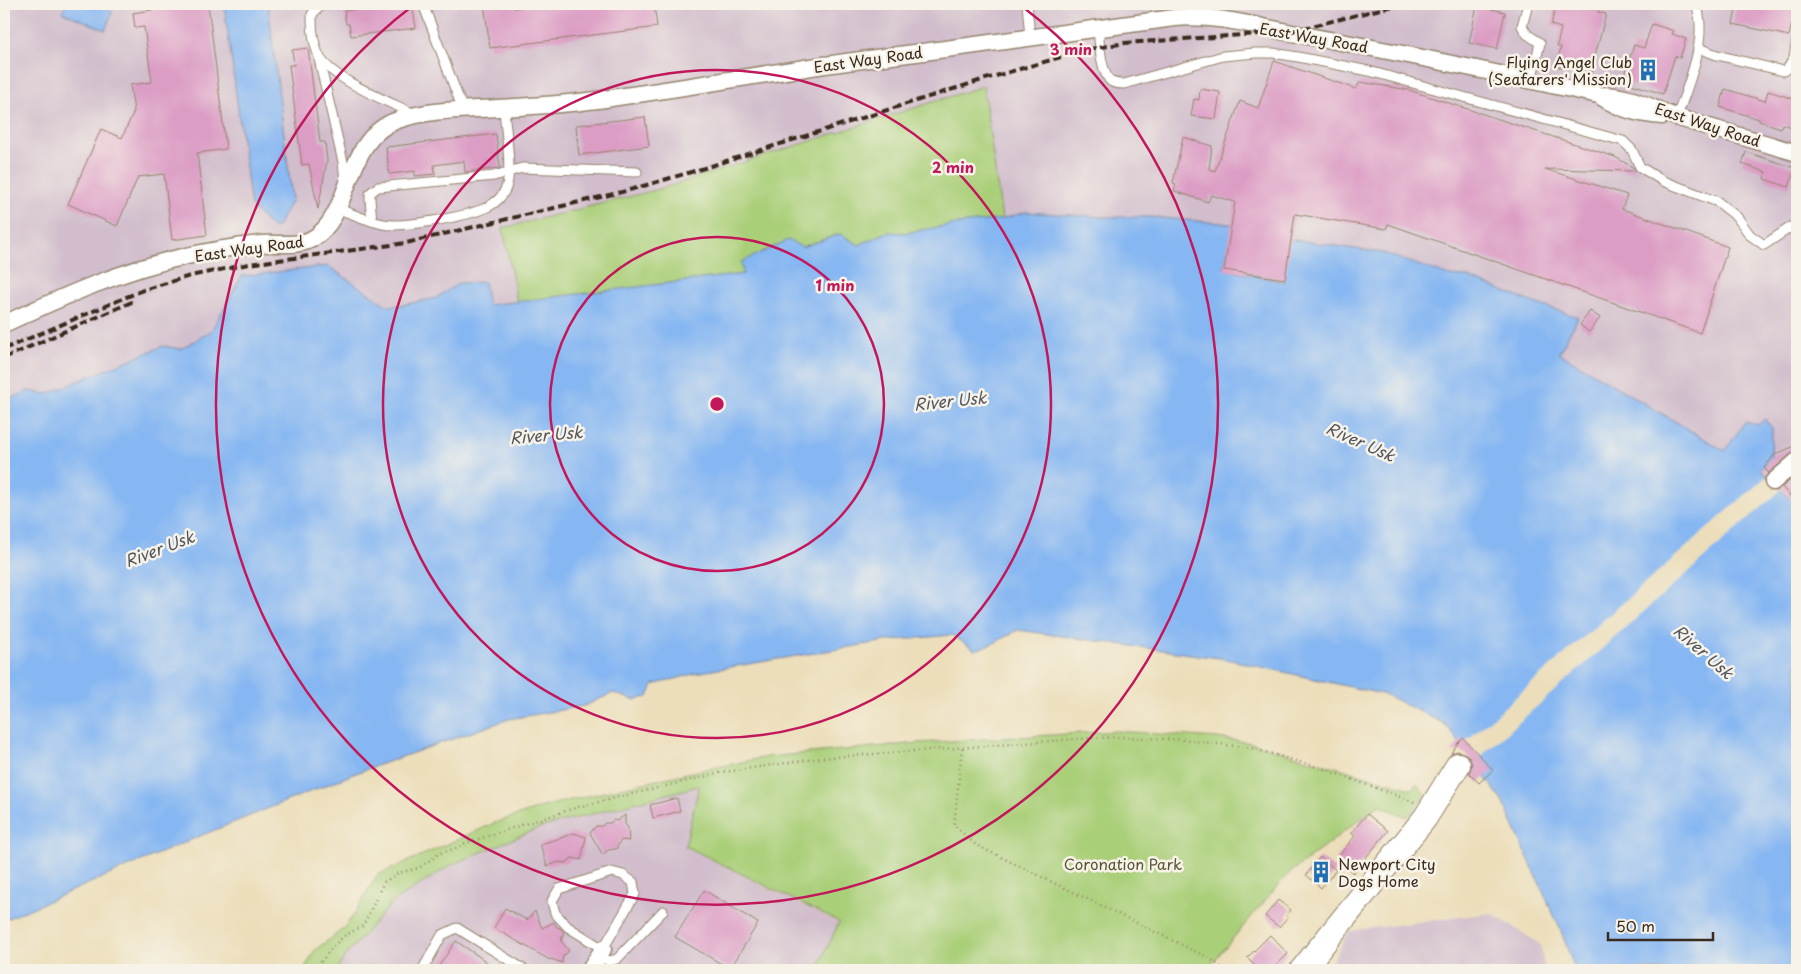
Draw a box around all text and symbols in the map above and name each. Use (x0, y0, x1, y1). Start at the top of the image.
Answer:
street label: East Way Road (1258, 16, 1370, 58)
text: 3 min (1050, 37, 1092, 60)
street label: East Way Road (812, 40, 924, 78)
place label: Flying Angel Club (Seafarers' Mission) (1488, 50, 1632, 90)
building icon: Flying Angel Club (Seafarers' Mission) (1635, 57, 1661, 83)
street label: East Way Road (1652, 96, 1764, 152)
text: 2 min (932, 155, 974, 178)
street label: East Way Road (193, 229, 305, 267)
text: 1 min (816, 273, 854, 296)
water label: River Usk (913, 384, 989, 416)
centre of rings (708, 395, 726, 413)
water label: River Usk (1323, 415, 1400, 467)
water label: River Usk (509, 419, 585, 449)
water label: River Usk (121, 523, 198, 572)
water label: River Usk (1669, 618, 1740, 685)
park label: Coronation Park (1064, 852, 1182, 875)
place label: Newport City Dogs Home (1338, 852, 1436, 892)
building icon: Newport City Dogs Home (1308, 859, 1334, 885)
scale bar (1608, 909, 1714, 941)
text: 50 m (1616, 914, 1655, 937)

